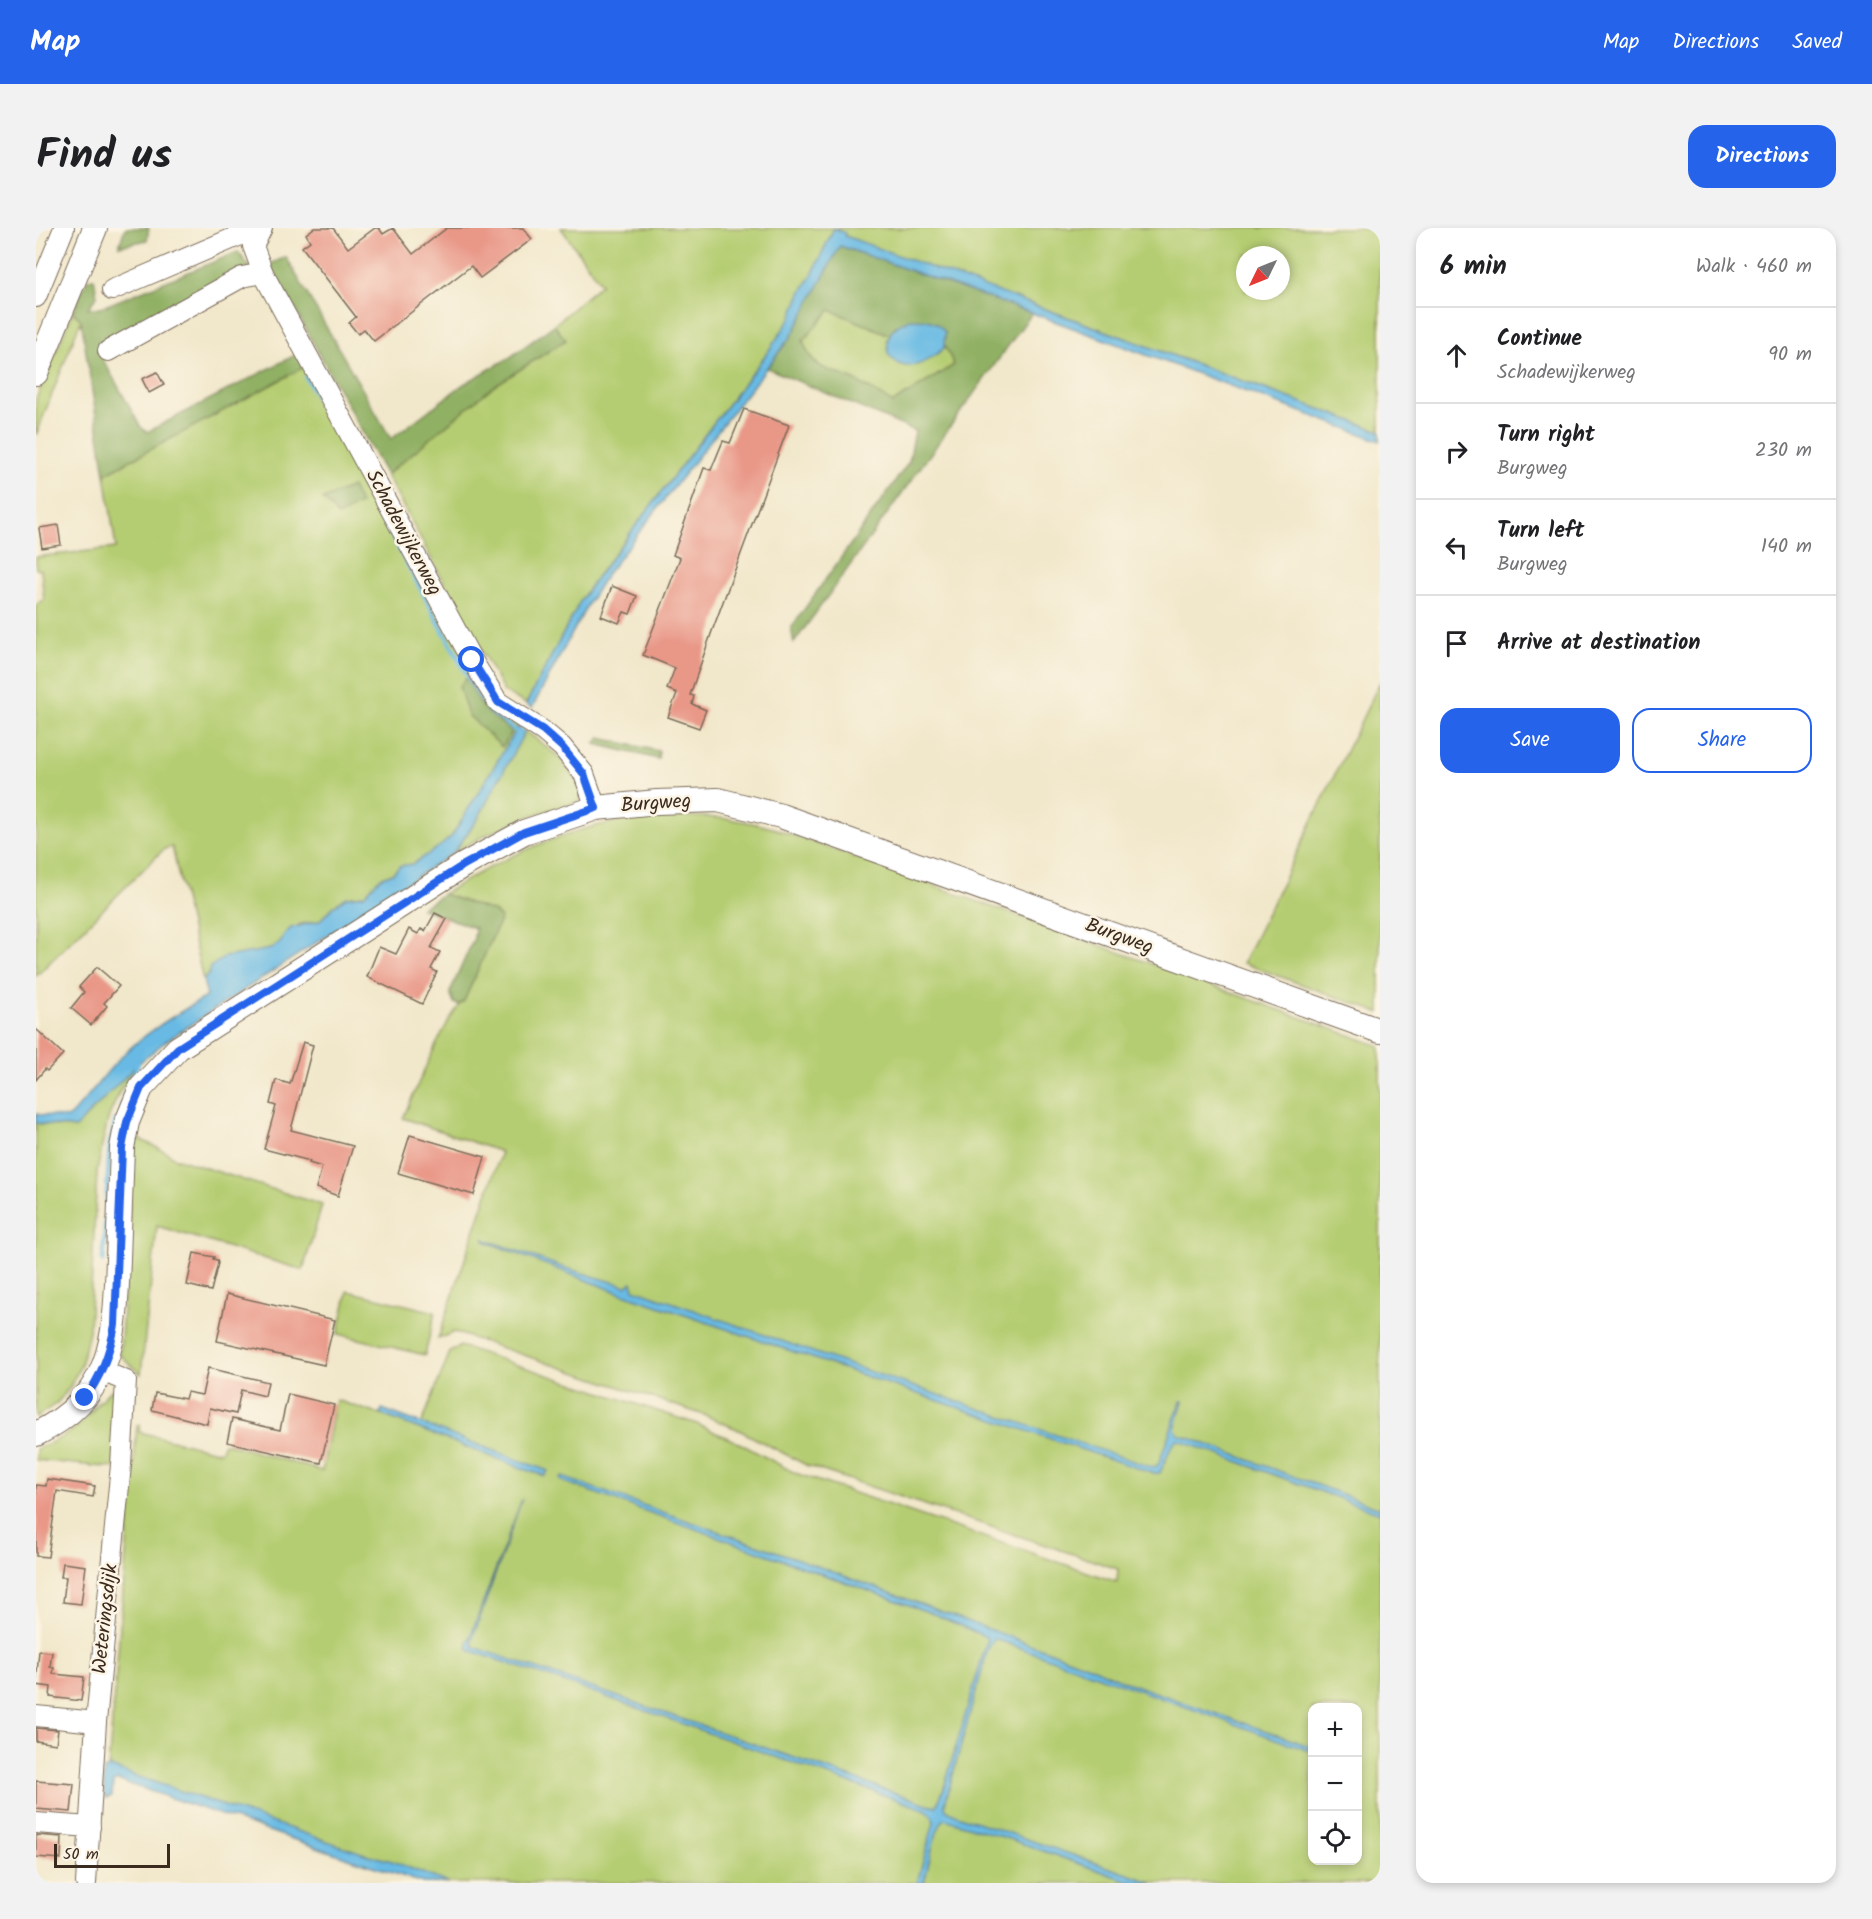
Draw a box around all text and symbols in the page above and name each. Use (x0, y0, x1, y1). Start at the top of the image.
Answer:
text: Map (30, 20, 81, 65)
text: Map (1603, 26, 1639, 59)
text: Directions (1672, 26, 1759, 59)
text: Saved (1792, 26, 1842, 59)
text: Find us (36, 123, 172, 190)
button: Directions (1688, 125, 1836, 188)
north arrow (1236, 246, 1290, 300)
text: 6 min (1440, 246, 1507, 288)
text: Walk · 460 m (1696, 251, 1812, 283)
text: Continue (1497, 322, 1582, 357)
icon: ahead (1440, 339, 1473, 372)
text: 90 m (1768, 339, 1812, 371)
text: Schadewijkerweg (1497, 357, 1636, 389)
text: Turn right (1497, 418, 1595, 453)
icon: right (1440, 435, 1473, 468)
text: 230 m (1755, 435, 1812, 467)
text: Burgweg (1497, 453, 1567, 485)
street label: Schadewijkerweg (356, 464, 450, 602)
text: Turn left (1497, 514, 1584, 549)
icon: left (1440, 531, 1473, 564)
text: 140 m (1761, 531, 1812, 563)
text: Burgweg (1497, 549, 1567, 581)
text: Arrive at destination (1497, 626, 1700, 661)
icon: arrive (1440, 627, 1473, 660)
route start (458, 646, 484, 672)
button: Save (1440, 708, 1620, 773)
button: Share (1632, 708, 1812, 773)
street label: Burgweg (620, 786, 692, 822)
street label: Burgweg (1080, 910, 1158, 964)
route end (71, 1384, 97, 1410)
street label: Weteringsdijk (84, 1562, 128, 1676)
map controls (1308, 1703, 1362, 1865)
button: + (1308, 1703, 1362, 1757)
button: − (1308, 1757, 1362, 1811)
button: locate (1308, 1811, 1362, 1865)
scale bar (54, 1841, 170, 1868)
text: 50 m (63, 1842, 99, 1867)

